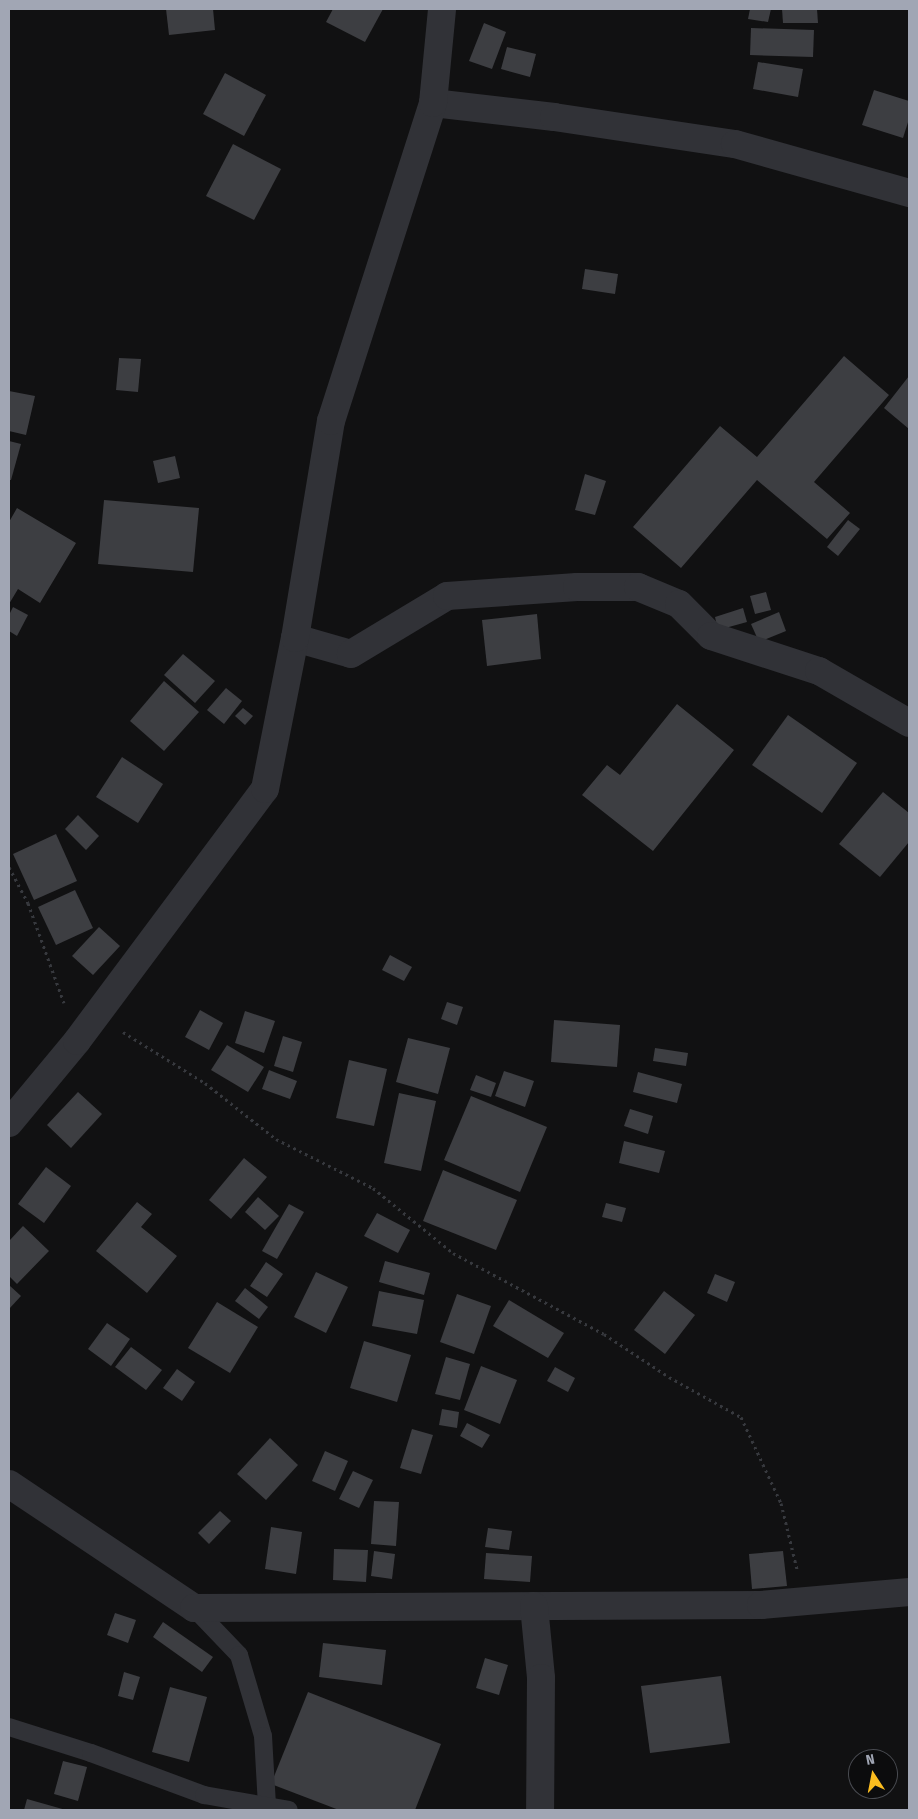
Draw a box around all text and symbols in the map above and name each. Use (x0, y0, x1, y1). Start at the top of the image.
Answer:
north arrow (848, 1749, 898, 1799)
text: N (864, 1751, 876, 1769)

